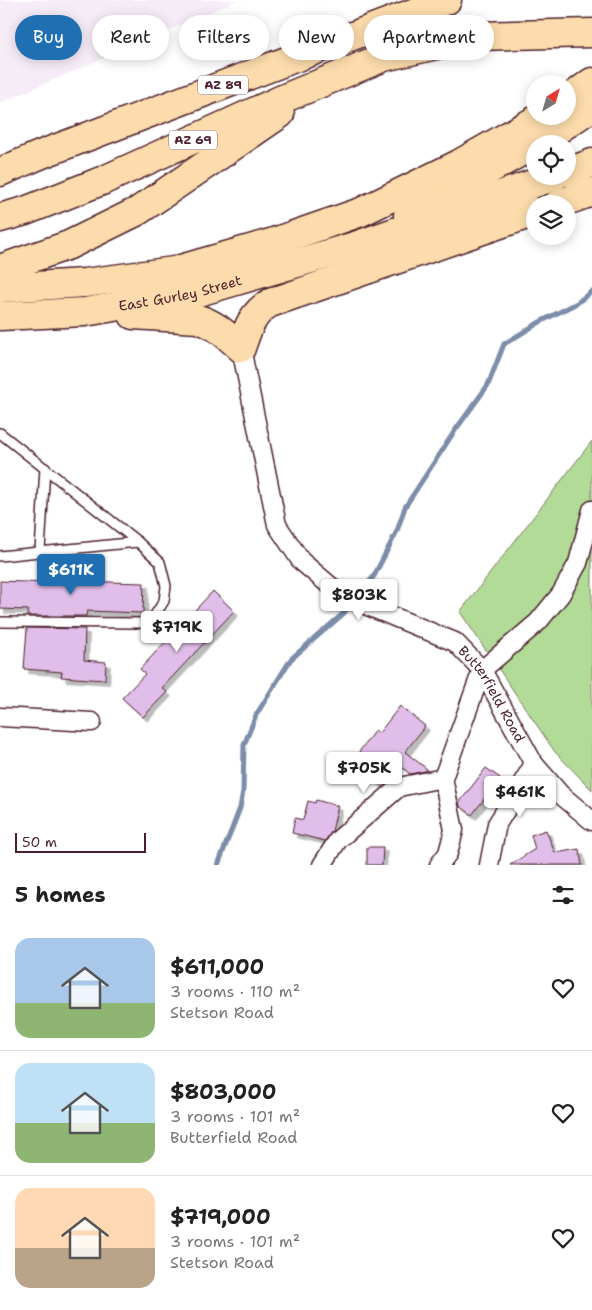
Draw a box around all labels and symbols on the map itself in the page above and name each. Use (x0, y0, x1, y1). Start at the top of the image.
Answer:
north arrow (526, 75, 576, 125)
road number: AZ 89 (198, 76, 248, 94)
road number: AZ 69 (169, 130, 217, 150)
street label: East Gurley Street (117, 271, 244, 315)
pin: $611K (36, 554, 106, 596)
pin: $803K (324, 578, 394, 621)
pin: $719K (142, 610, 212, 653)
street label: Butterfield Road (454, 642, 529, 746)
pin: $705K (329, 752, 399, 794)
pin: $461K (485, 776, 555, 818)
scale bar (15, 830, 146, 853)

